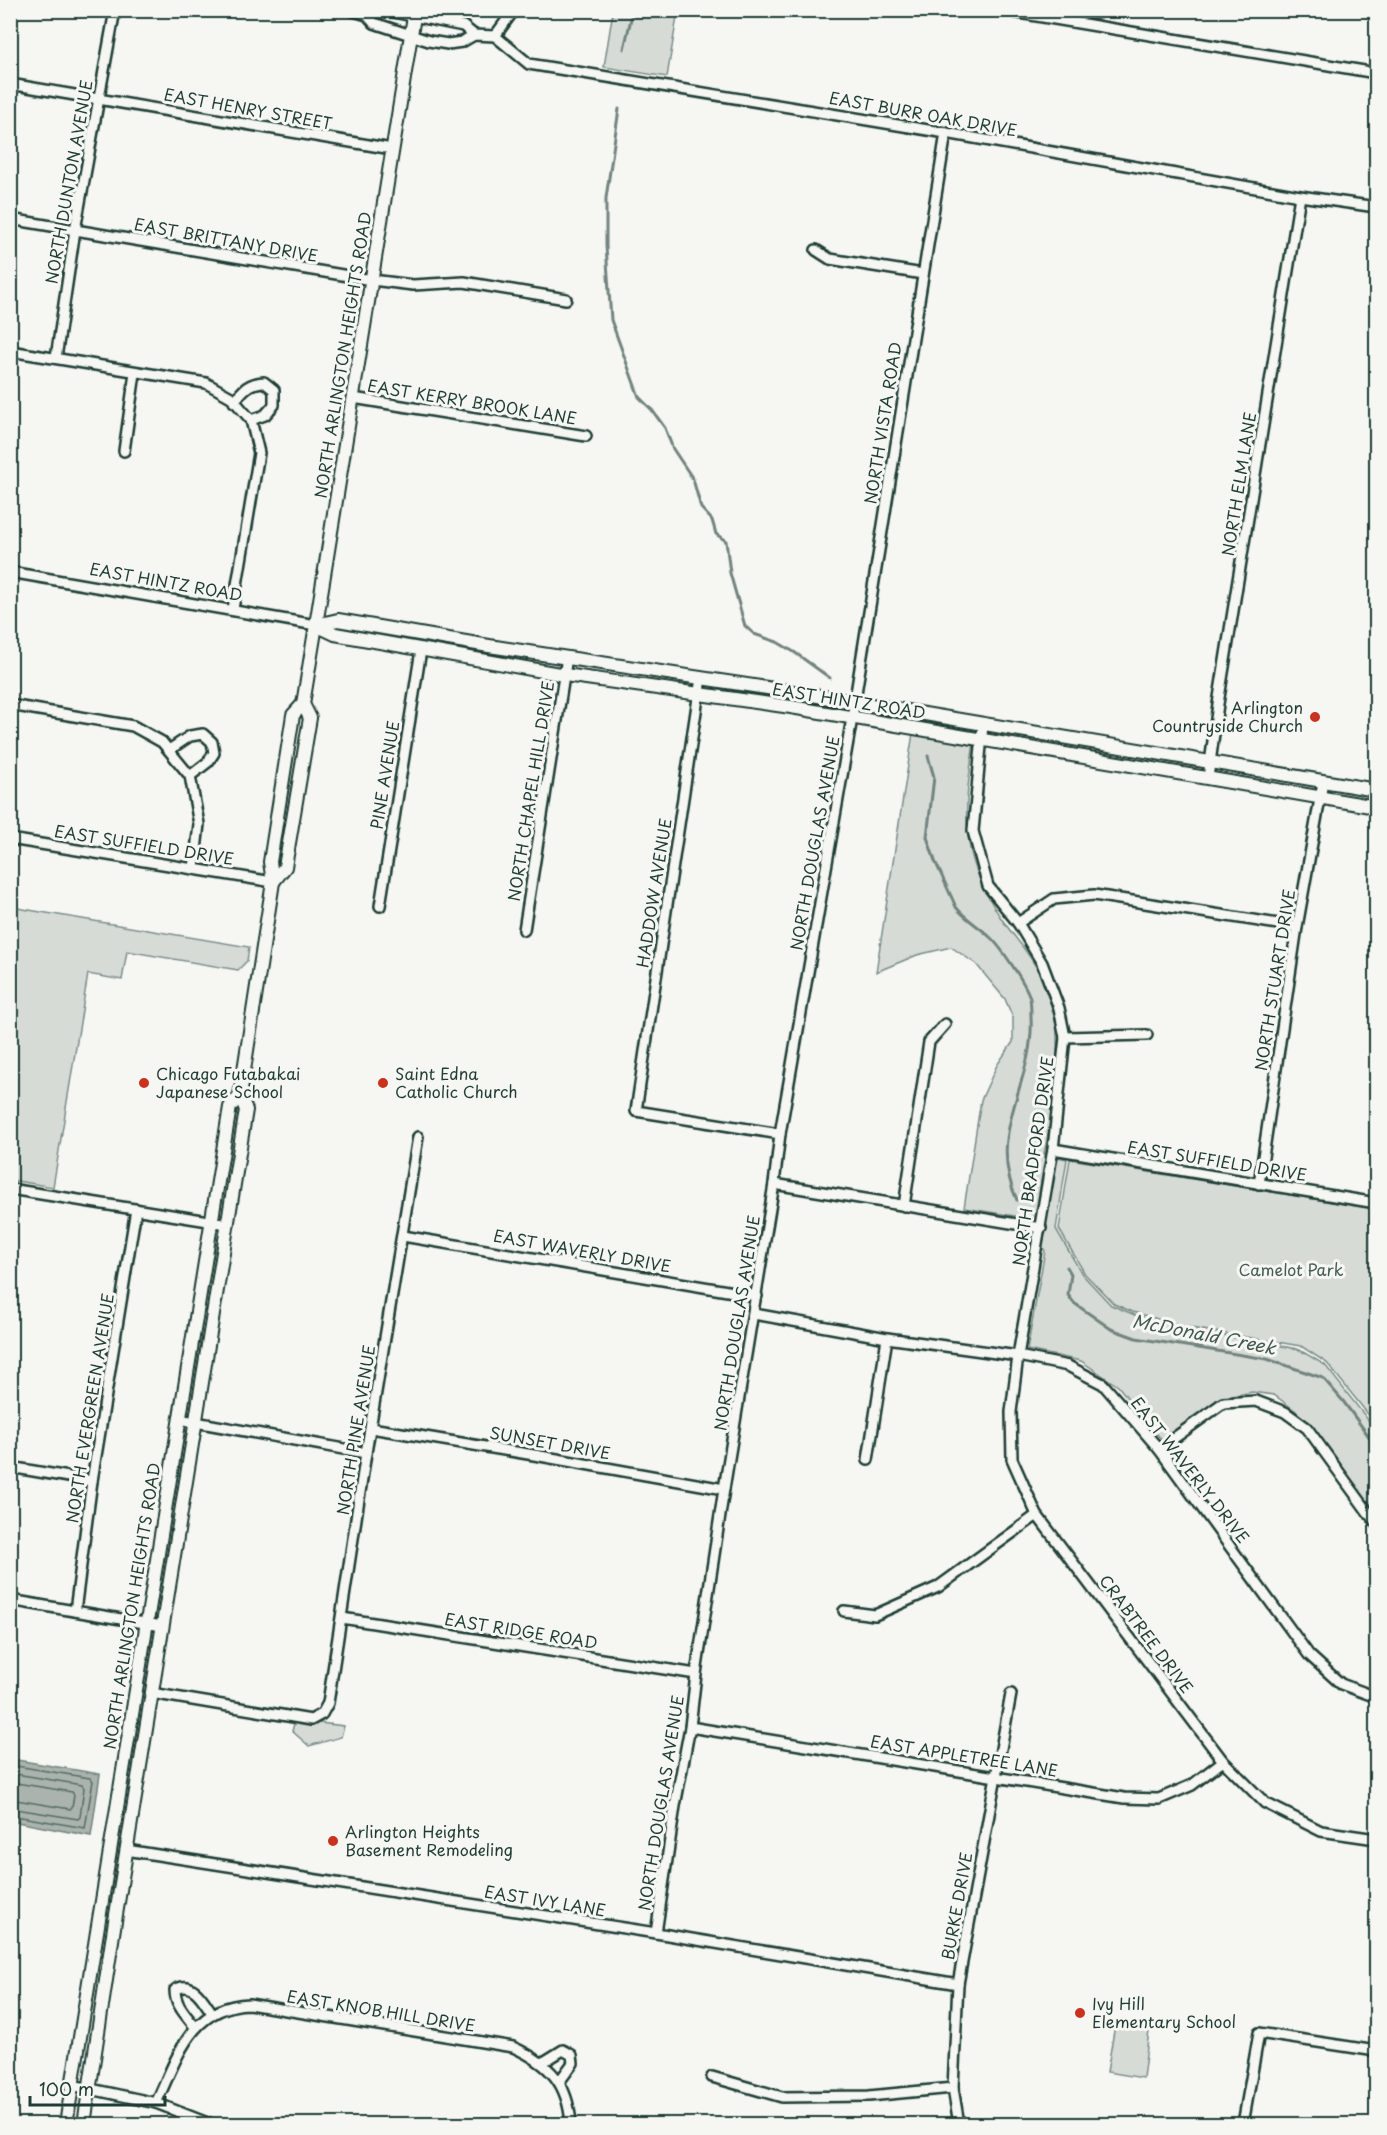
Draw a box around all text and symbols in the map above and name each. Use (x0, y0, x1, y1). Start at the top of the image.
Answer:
street label: NORTH DUNTON AVENUE (38, 78, 98, 286)
street label: EAST HENRY STREET (162, 81, 334, 135)
street label: EAST BURR OAK DRIVE (827, 85, 1019, 141)
street label: NORTH ARLINGTON HEIGHTS ROAD (307, 210, 377, 500)
street label: EAST BRITTANY DRIVE (132, 211, 320, 267)
street label: NORTH VISTA ROAD (857, 340, 907, 506)
street label: EAST KERRY BROOK LANE (366, 373, 579, 429)
street label: NORTH ELM LANE (1215, 410, 1261, 558)
street label: EAST HINTZ ROAD (88, 556, 245, 606)
street label: EAST HINTZ ROAD (771, 676, 928, 724)
street label: NORTH CHAPEL HILL DRIVE (501, 679, 559, 903)
place label: Arlington Countryside Church (1152, 695, 1303, 737)
marker: Arlington Countryside Church (1308, 710, 1322, 724)
street label: PINE AVENUE (364, 719, 404, 831)
street label: NORTH DOUGLAS AVENUE (783, 734, 845, 952)
street label: HADDOW AVENUE (629, 816, 677, 969)
street label: EAST SUFFIELD DRIVE (53, 818, 236, 870)
street label: NORTH STUART DRIVE (1248, 887, 1300, 1072)
street label: NORTH BRADFORD DRIVE (1005, 1055, 1059, 1267)
place label: Chicago Futabakai Japanese School (156, 1061, 301, 1103)
place label: Saint Edna Catholic Church (395, 1061, 518, 1103)
marker: Chicago Futabakai Japanese School (137, 1076, 151, 1090)
marker: Saint Edna Catholic Church (376, 1076, 390, 1090)
street label: EAST SUFFIELD DRIVE (1126, 1134, 1309, 1186)
street label: NORTH DOUGLAS AVENUE (707, 1213, 765, 1432)
street label: EAST WAVERLY DRIVE (492, 1223, 673, 1277)
park label: Camelot Park (1239, 1257, 1344, 1281)
street label: NORTH EVERGREEN AVENUE (59, 1291, 119, 1524)
water label: McDonald Creek (1130, 1306, 1279, 1361)
street label: NORTH PINE AVENUE (330, 1343, 380, 1517)
street label: EAST WAVERLY DRIVE (1126, 1391, 1256, 1548)
street label: SUNSET DRIVE (488, 1420, 612, 1464)
street label: NORTH ARLINGTON HEIGHTS ROAD (96, 1461, 166, 1751)
street label: CRABTREE DRIVE (1094, 1569, 1199, 1698)
street label: EAST RIDGE ROAD (443, 1606, 599, 1654)
street label: NORTH DOUGLAS AVENUE (631, 1693, 689, 1912)
street label: EAST APPLETREE LANE (869, 1728, 1060, 1782)
place label: Arlington Heights Basement Remodeling (345, 1819, 513, 1861)
marker: Arlington Heights Basement Remodeling (326, 1834, 340, 1848)
street label: BURKE DRIVE (935, 1850, 977, 1962)
street label: EAST IVY LANE (483, 1879, 608, 1921)
street label: EAST KNOB HILL DRIVE (285, 1983, 477, 2037)
place label: Ivy Hill Elementary School (1092, 1991, 1236, 2033)
marker: Ivy Hill Elementary School (1073, 2006, 1087, 2020)
scale bar (30, 2069, 165, 2107)
text: 100 m (39, 2075, 94, 2102)

